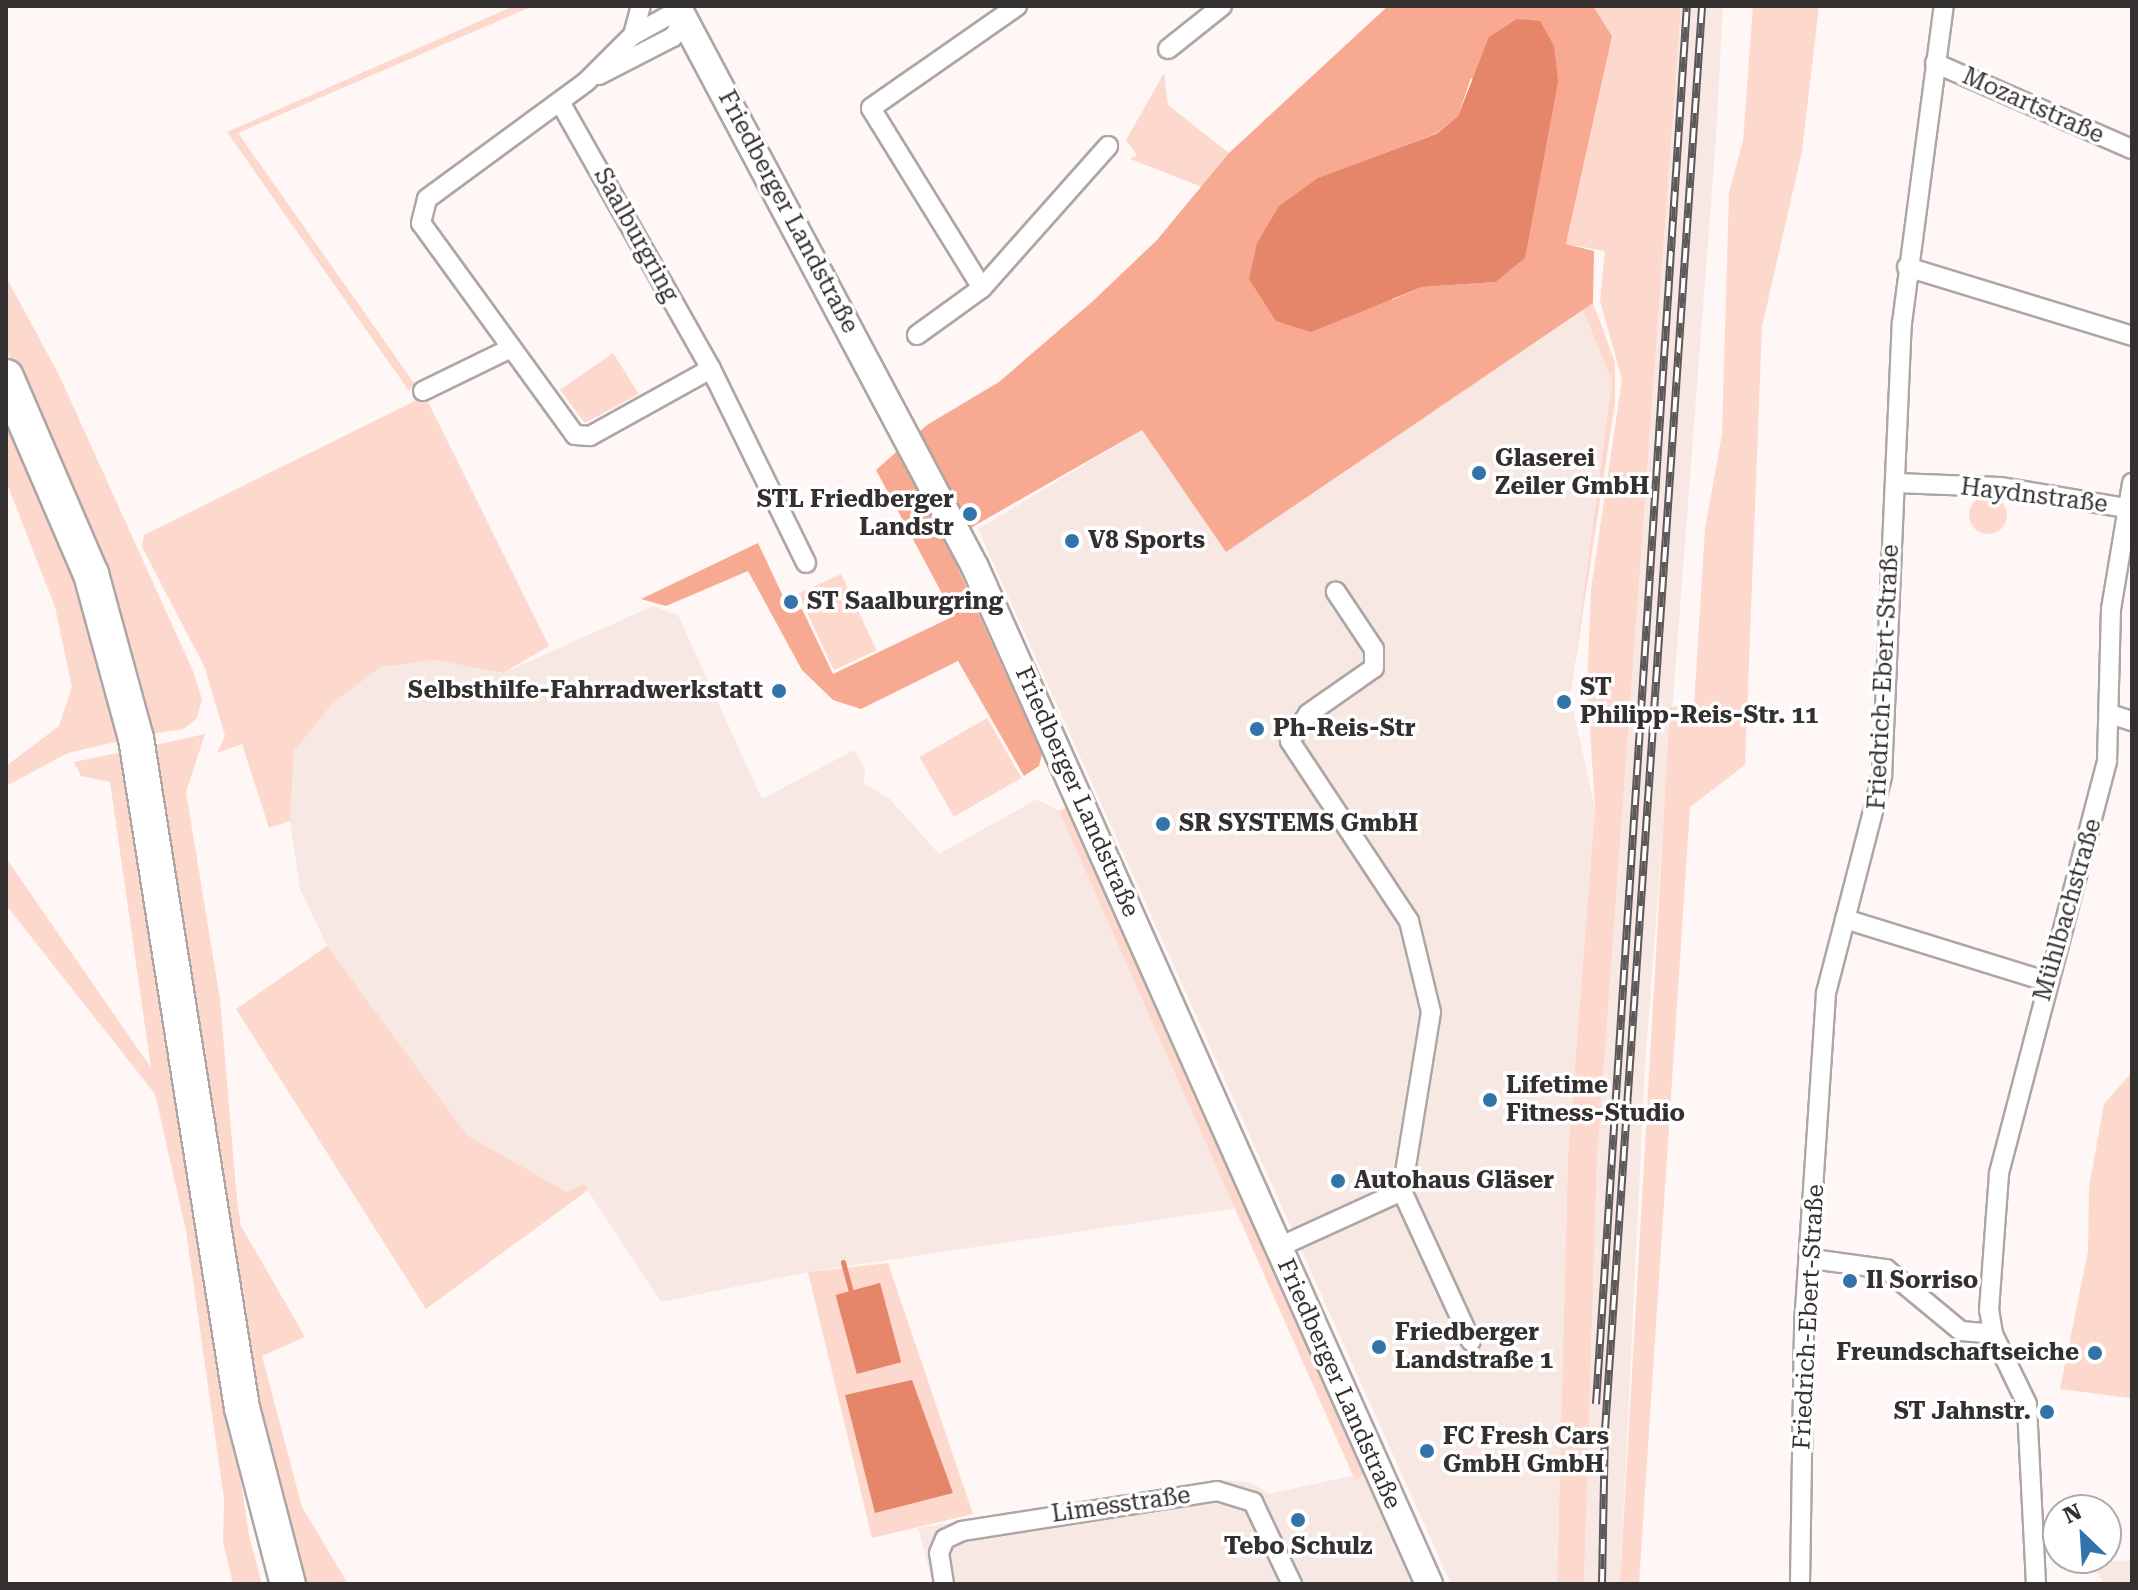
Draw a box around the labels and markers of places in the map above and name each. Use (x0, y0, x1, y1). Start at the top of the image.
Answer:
place label: Glaserei Zeiler GmbH (1495, 445, 1649, 501)
marker: Glaserei Zeiler GmbH (1470, 464, 1488, 482)
place label: STL Friedberger Landstr (757, 486, 954, 542)
marker: STL Friedberger Landstr (961, 505, 979, 523)
place label: V8 Sports (1088, 527, 1205, 555)
marker: V8 Sports (1063, 532, 1081, 550)
place label: ST Saalburgring (807, 588, 1003, 616)
marker: ST Saalburgring (782, 593, 800, 611)
place label: ST Philipp-Reis-Str. 11 (1580, 674, 1818, 730)
place label: Selbsthilfe-Fahrradwerkstatt (408, 677, 763, 705)
marker: Selbsthilfe-Fahrradwerkstatt (770, 682, 788, 700)
marker: ST Philipp-Reis-Str. 11 (1555, 693, 1573, 711)
place label: Ph-Reis-Str (1273, 715, 1416, 743)
marker: Ph-Reis-Str (1248, 720, 1266, 738)
place label: SR SYSTEMS GmbH (1179, 810, 1418, 838)
marker: SR SYSTEMS GmbH (1154, 815, 1172, 833)
place label: Lifetime Fitness-Studio (1506, 1072, 1685, 1128)
marker: Lifetime Fitness-Studio (1481, 1091, 1499, 1109)
place label: Autohaus Gläser (1354, 1167, 1554, 1195)
marker: Autohaus Gläser (1329, 1172, 1347, 1190)
place label: Il Sorriso (1866, 1267, 1978, 1295)
marker: Il Sorriso (1841, 1272, 1859, 1290)
place label: Friedberger Landstraße 1 (1395, 1319, 1553, 1375)
marker: Friedberger Landstraße 1 (1370, 1338, 1388, 1356)
place label: Freundschaftseiche (1836, 1339, 2079, 1367)
marker: Freundschaftseiche (2086, 1344, 2104, 1362)
place label: ST Jahnstr. (1894, 1398, 2031, 1426)
marker: ST Jahnstr. (2038, 1403, 2056, 1421)
place label: FC Fresh Cars GmbH GmbH (1443, 1423, 1609, 1479)
marker: FC Fresh Cars GmbH GmbH (1418, 1442, 1436, 1460)
marker: Tebo Schulz (1289, 1511, 1307, 1529)
place label: Tebo Schulz (1224, 1533, 1372, 1561)

